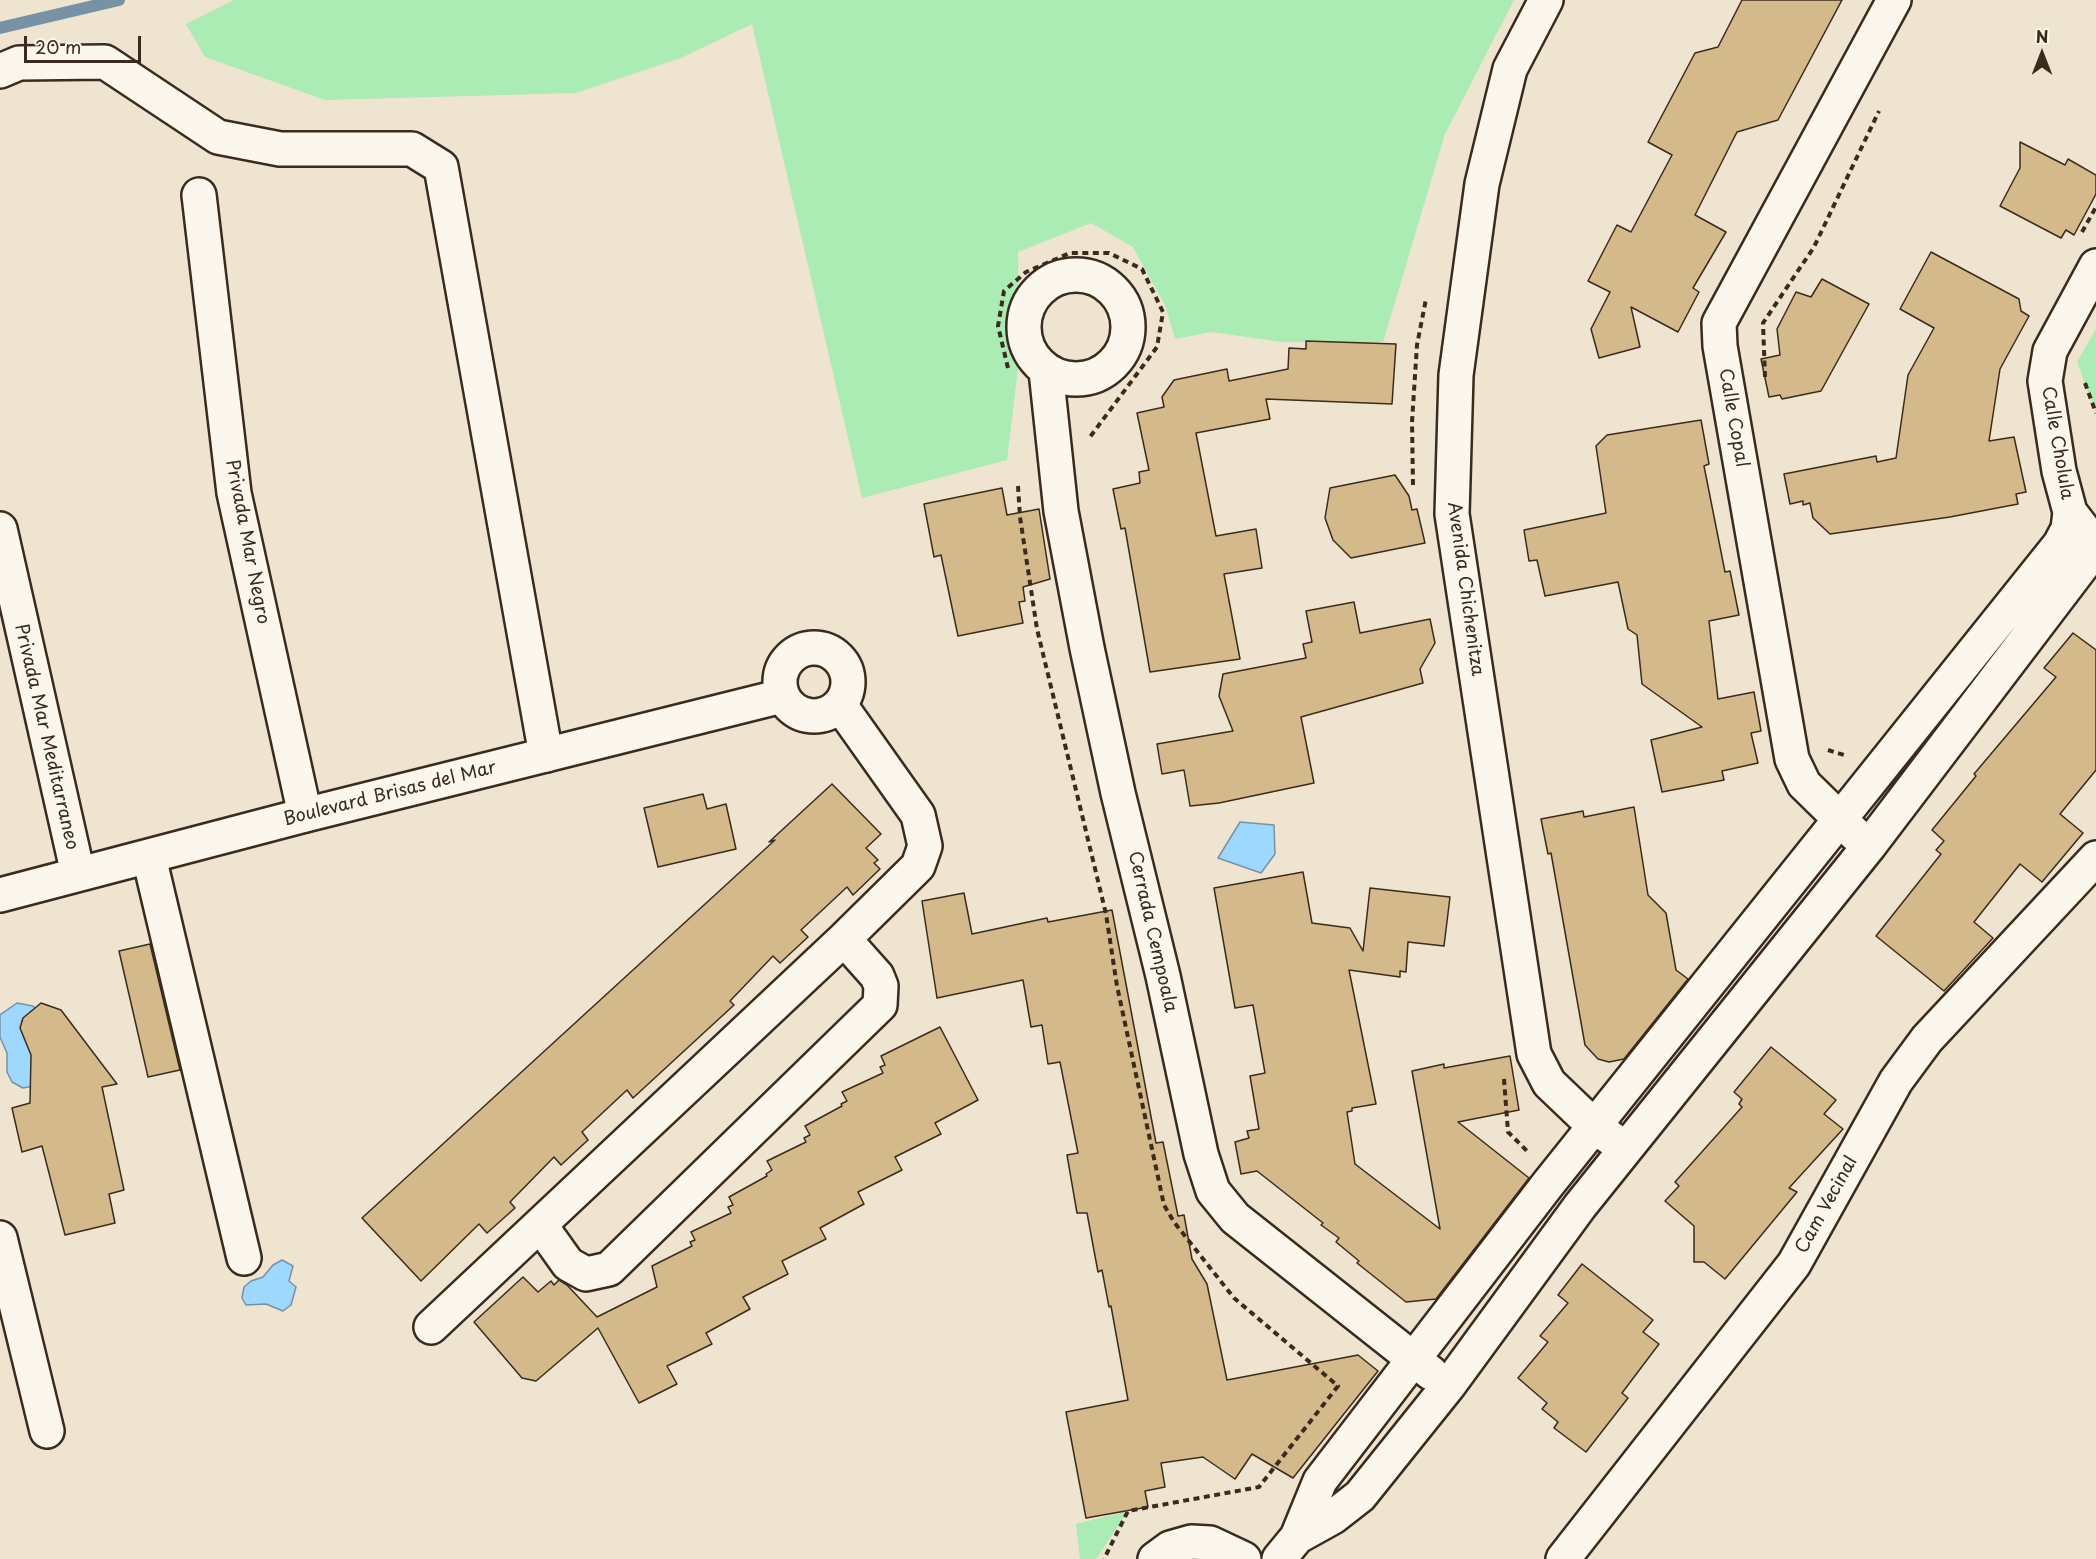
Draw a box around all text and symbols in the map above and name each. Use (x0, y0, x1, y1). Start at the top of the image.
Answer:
scale bar (27, 24, 144, 62)
north arrow (2012, 24, 2072, 84)
text: N (2036, 24, 2048, 48)
text: 20 m (35, 33, 81, 60)
street label: Calle Copal (1714, 367, 1752, 469)
street label: Calle Cholula (2036, 385, 2078, 501)
street label: Privada Mar Negro (220, 458, 274, 626)
street label: Avenida Chichenitza (1442, 501, 1488, 677)
street label: Privada Mar Meditarraneo (9, 622, 83, 852)
street label: Boulevard Brisas del Mar (281, 757, 499, 831)
street label: Cerrada Cempoala (1123, 849, 1181, 1015)
street label: Cam Vecinal (1791, 1153, 1863, 1257)

